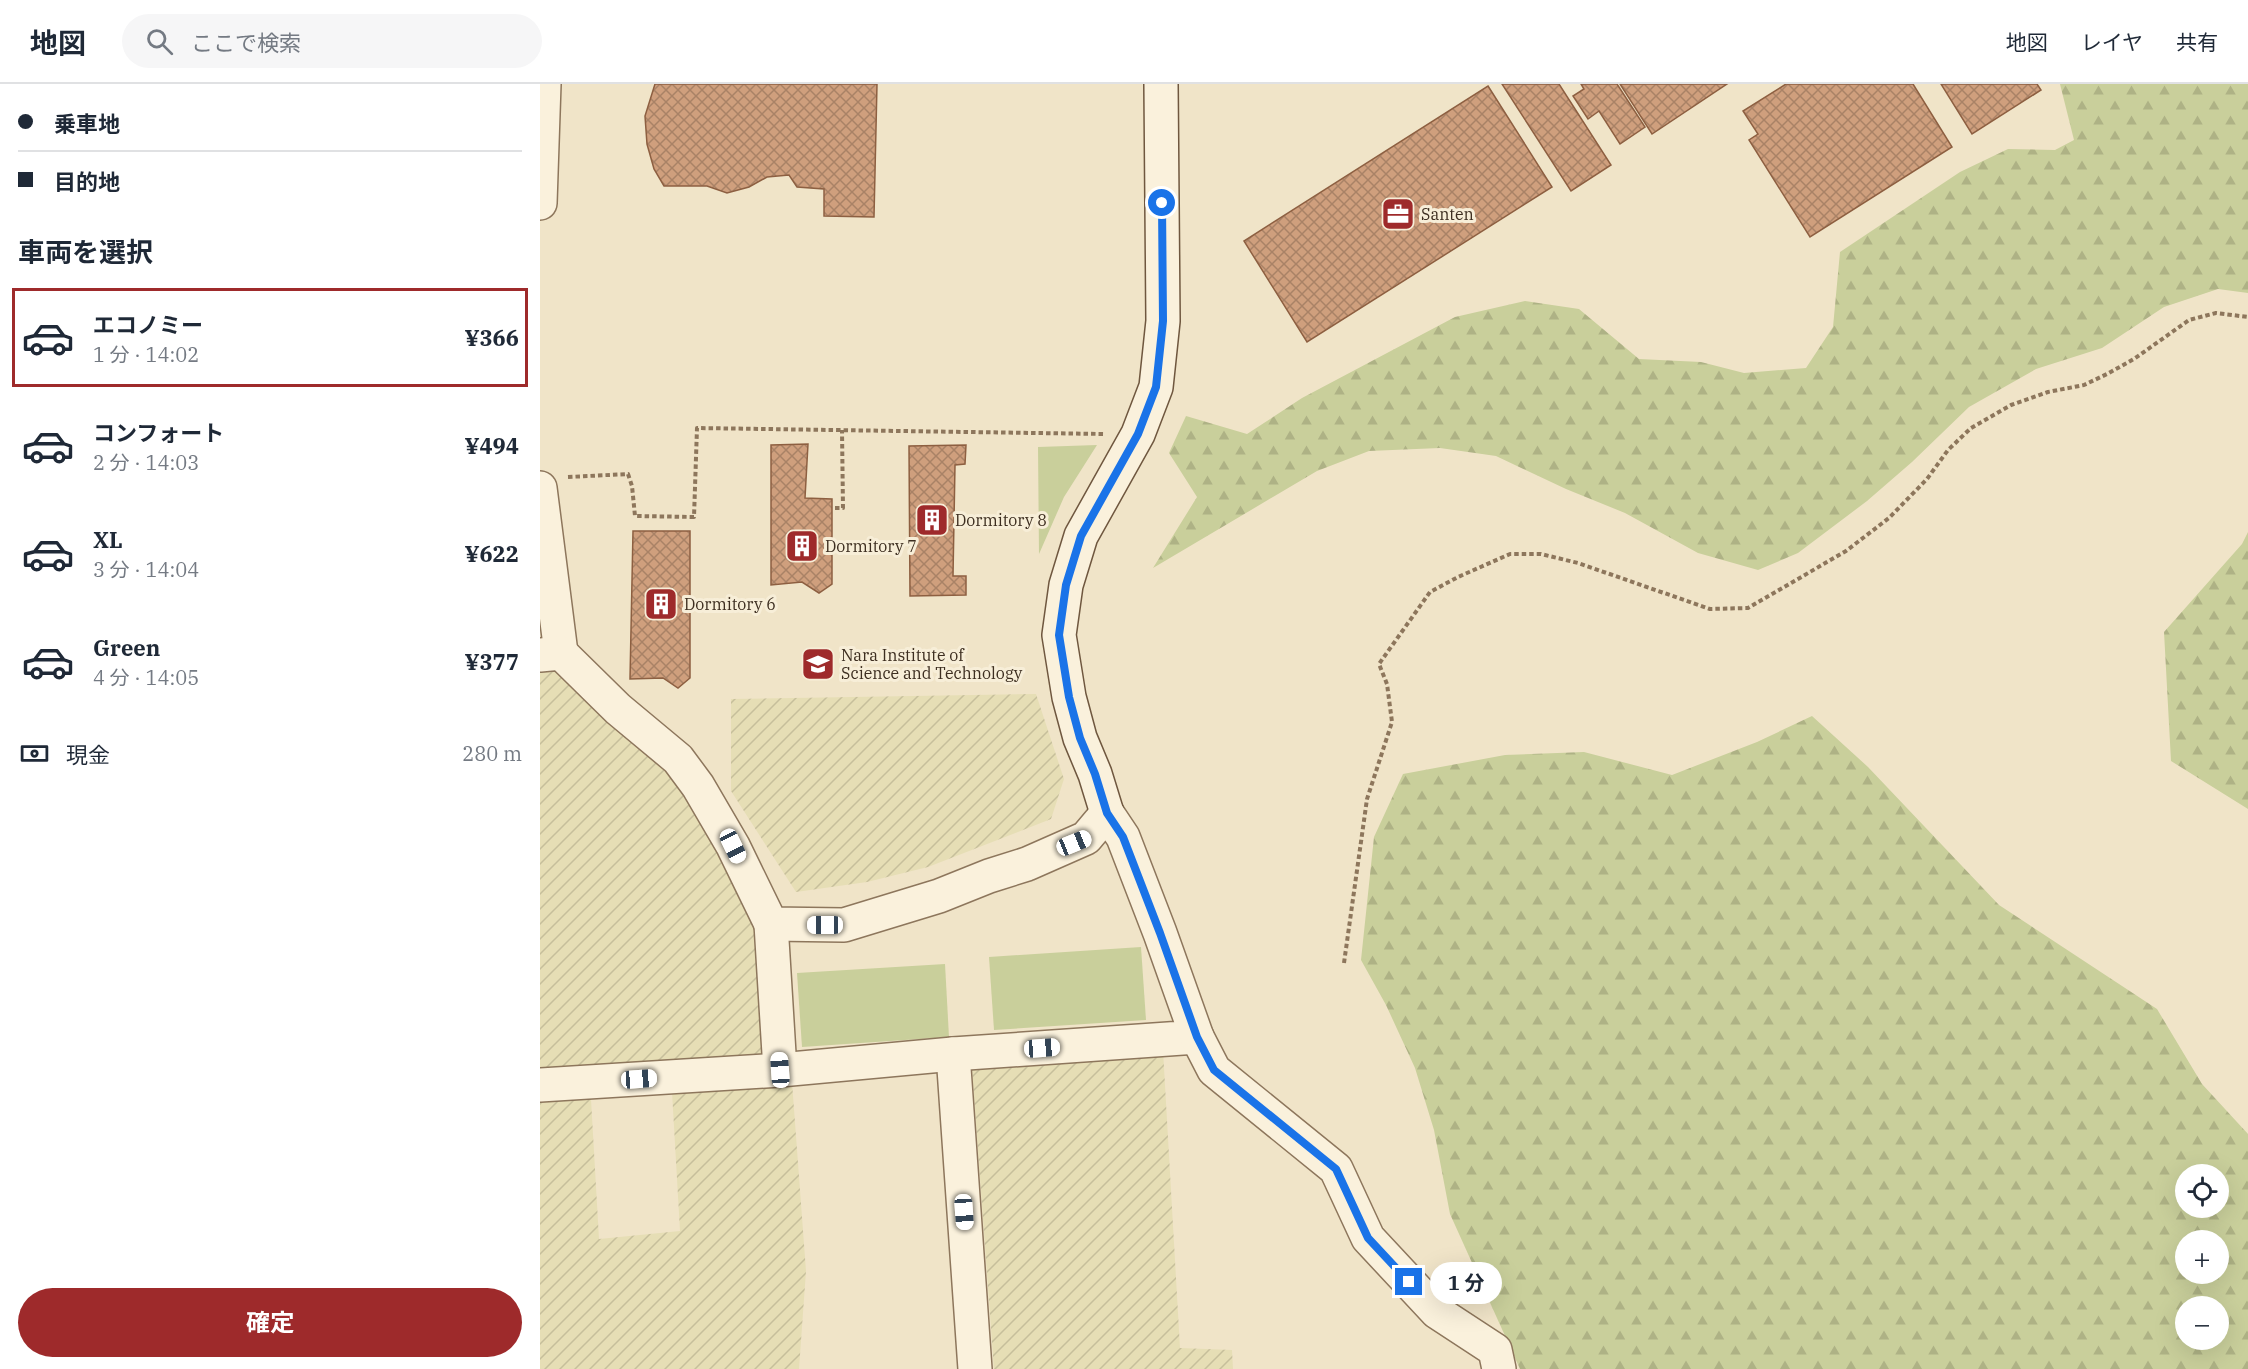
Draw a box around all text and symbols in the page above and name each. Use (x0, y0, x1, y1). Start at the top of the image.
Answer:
search box (122, 14, 542, 68)
text: 地図 (30, 24, 86, 61)
icon: search (143, 25, 176, 58)
text: ここで検索 (191, 28, 301, 57)
text: 地図 (2006, 28, 2048, 56)
text: レイヤ (2081, 28, 2143, 56)
text: 共有 (2176, 28, 2218, 56)
text: 乗車地 (54, 109, 120, 138)
text: 目的地 (54, 167, 120, 196)
route start (1148, 189, 1175, 216)
office icon: Santen (1380, 196, 1416, 232)
place label: Santen (1421, 204, 1474, 224)
text: 車両を選択 (18, 234, 153, 269)
text: エコノミー (93, 310, 203, 339)
icon: car (21, 311, 75, 365)
text: ¥366 (464, 323, 519, 352)
text: 1 分 · 14:02 (93, 341, 199, 368)
text: コンフォート (93, 418, 224, 447)
icon: car (21, 419, 75, 473)
text: ¥494 (464, 431, 519, 460)
text: 2 分 · 14:03 (93, 449, 199, 476)
building icon: Dormitory 8 (914, 502, 950, 538)
place label: Dormitory 8 (955, 510, 1047, 530)
text: XL (93, 525, 123, 554)
icon: car (21, 527, 75, 581)
building icon: Dormitory 7 (784, 528, 820, 564)
place label: Dormitory 7 (825, 536, 917, 556)
text: ¥622 (464, 539, 519, 568)
text: 3 分 · 14:04 (93, 556, 199, 583)
building icon: Dormitory 6 (643, 586, 679, 622)
place label: Dormitory 6 (684, 594, 776, 614)
text: Green (93, 633, 160, 662)
icon: car (21, 635, 75, 689)
place label: Nara Institute of Science and Technology (841, 645, 1023, 683)
school or university icon: Nara Institute of Science and Technology (800, 646, 836, 682)
text: ¥377 (464, 647, 519, 676)
text: 4 分 · 14:05 (93, 664, 199, 691)
icon: cash (18, 737, 51, 770)
text: 現金 (66, 740, 110, 769)
text: 280 m (462, 740, 522, 767)
car (717, 826, 749, 866)
car (1054, 828, 1094, 858)
car (807, 916, 843, 934)
car (1023, 1038, 1061, 1058)
car (770, 1051, 790, 1089)
car (620, 1069, 658, 1089)
map controls (2175, 1164, 2229, 1350)
button: locate (2175, 1164, 2229, 1218)
car (954, 1193, 974, 1231)
button: + (2175, 1230, 2229, 1284)
callout: 1 分 (1430, 1261, 1502, 1303)
route end (1395, 1268, 1422, 1295)
text: 1 分 (1448, 1269, 1484, 1296)
button: 確定 (18, 1288, 522, 1357)
button: − (2175, 1296, 2229, 1350)

